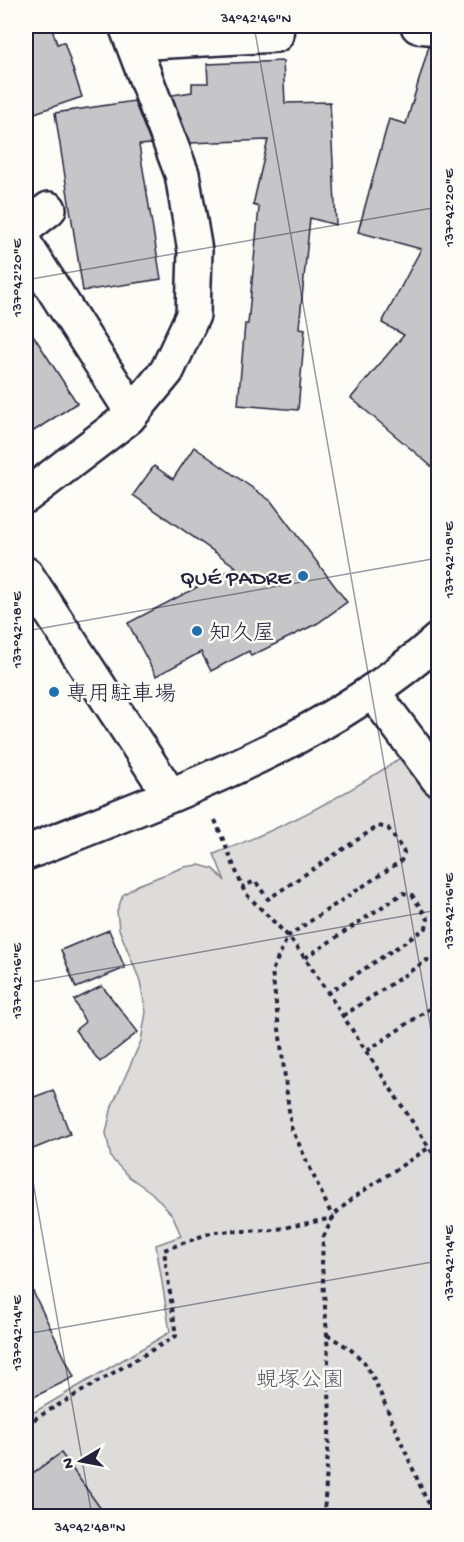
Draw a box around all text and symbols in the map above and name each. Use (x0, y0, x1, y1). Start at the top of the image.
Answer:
text: 34°42'46"N (220, 10, 292, 28)
text: 137°42'20"E (441, 168, 459, 248)
text: 137°42'20"E (9, 238, 27, 318)
text: 137°42'18"E (441, 521, 459, 599)
place label: QUÉ PADRE (180, 567, 292, 593)
marker: QUÉ PADRE (296, 569, 310, 583)
text: 137°42'18"E (9, 591, 27, 669)
place label: 知久屋 (209, 621, 275, 648)
marker: 知久屋 (190, 624, 204, 638)
place label: 専用駐車場 (66, 681, 176, 709)
marker: 専用駐車場 (47, 685, 61, 699)
text: 137°42'16"E (441, 872, 459, 950)
text: 137°42'16"E (9, 942, 27, 1020)
text: 137°42'14"E (441, 1225, 459, 1302)
text: 137°42'14"E (9, 1295, 27, 1372)
park label: 蜆塚公園 (256, 1369, 344, 1395)
north arrow (51, 1431, 111, 1491)
text: N (59, 1456, 80, 1470)
text: 34°42'48"N (53, 1519, 126, 1537)

